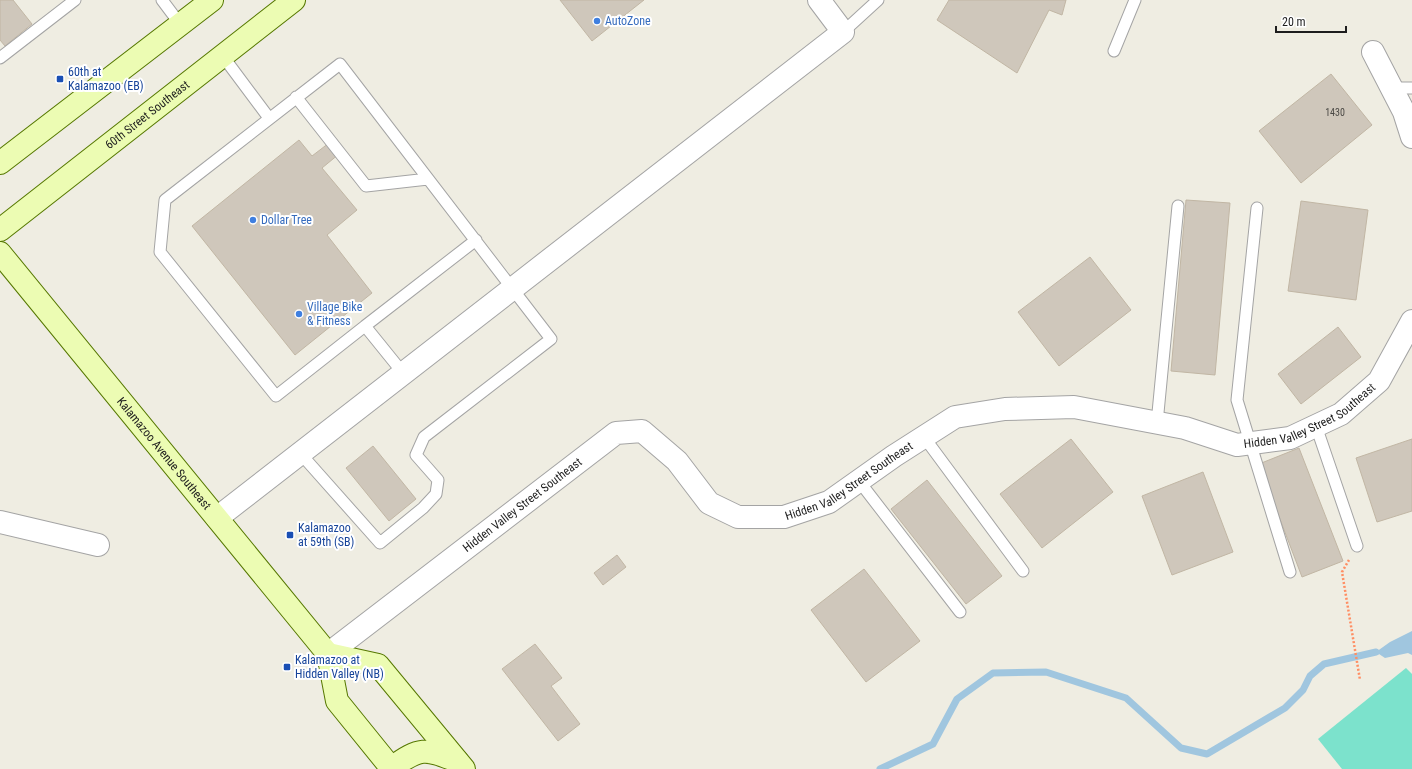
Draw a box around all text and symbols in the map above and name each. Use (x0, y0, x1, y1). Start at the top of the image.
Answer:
scale bar (1276, 8, 1346, 34)
place label: AutoZone (605, 14, 651, 28)
text: 20 m (1282, 15, 1306, 29)
marker: AutoZone (592, 16, 602, 26)
place label: 60th at Kalamazoo (EB) (68, 65, 144, 93)
marker: 60th at Kalamazoo (EB) (55, 74, 65, 84)
street label: 60th Street Southeast (102, 77, 192, 152)
house number: 1430 (1325, 107, 1345, 118)
place label: Dollar Tree (261, 213, 312, 227)
marker: Dollar Tree (248, 215, 258, 225)
place label: Village Bike & Fitness (307, 300, 363, 328)
marker: Village Bike & Fitness (294, 309, 304, 319)
street label: Hidden Valley Street Southeast (1243, 380, 1379, 451)
street label: Kalamazoo Avenue Southeast (114, 395, 214, 513)
street label: Hidden Valley Street Southeast (783, 439, 916, 523)
street label: Hidden Valley Street Southeast (460, 455, 585, 555)
place label: Kalamazoo at 59th (SB) (298, 521, 354, 549)
marker: Kalamazoo at 59th (SB) (285, 530, 295, 540)
place label: Kalamazoo at Hidden Valley (NB) (295, 653, 384, 681)
marker: Kalamazoo at Hidden Valley (NB) (282, 662, 292, 672)

